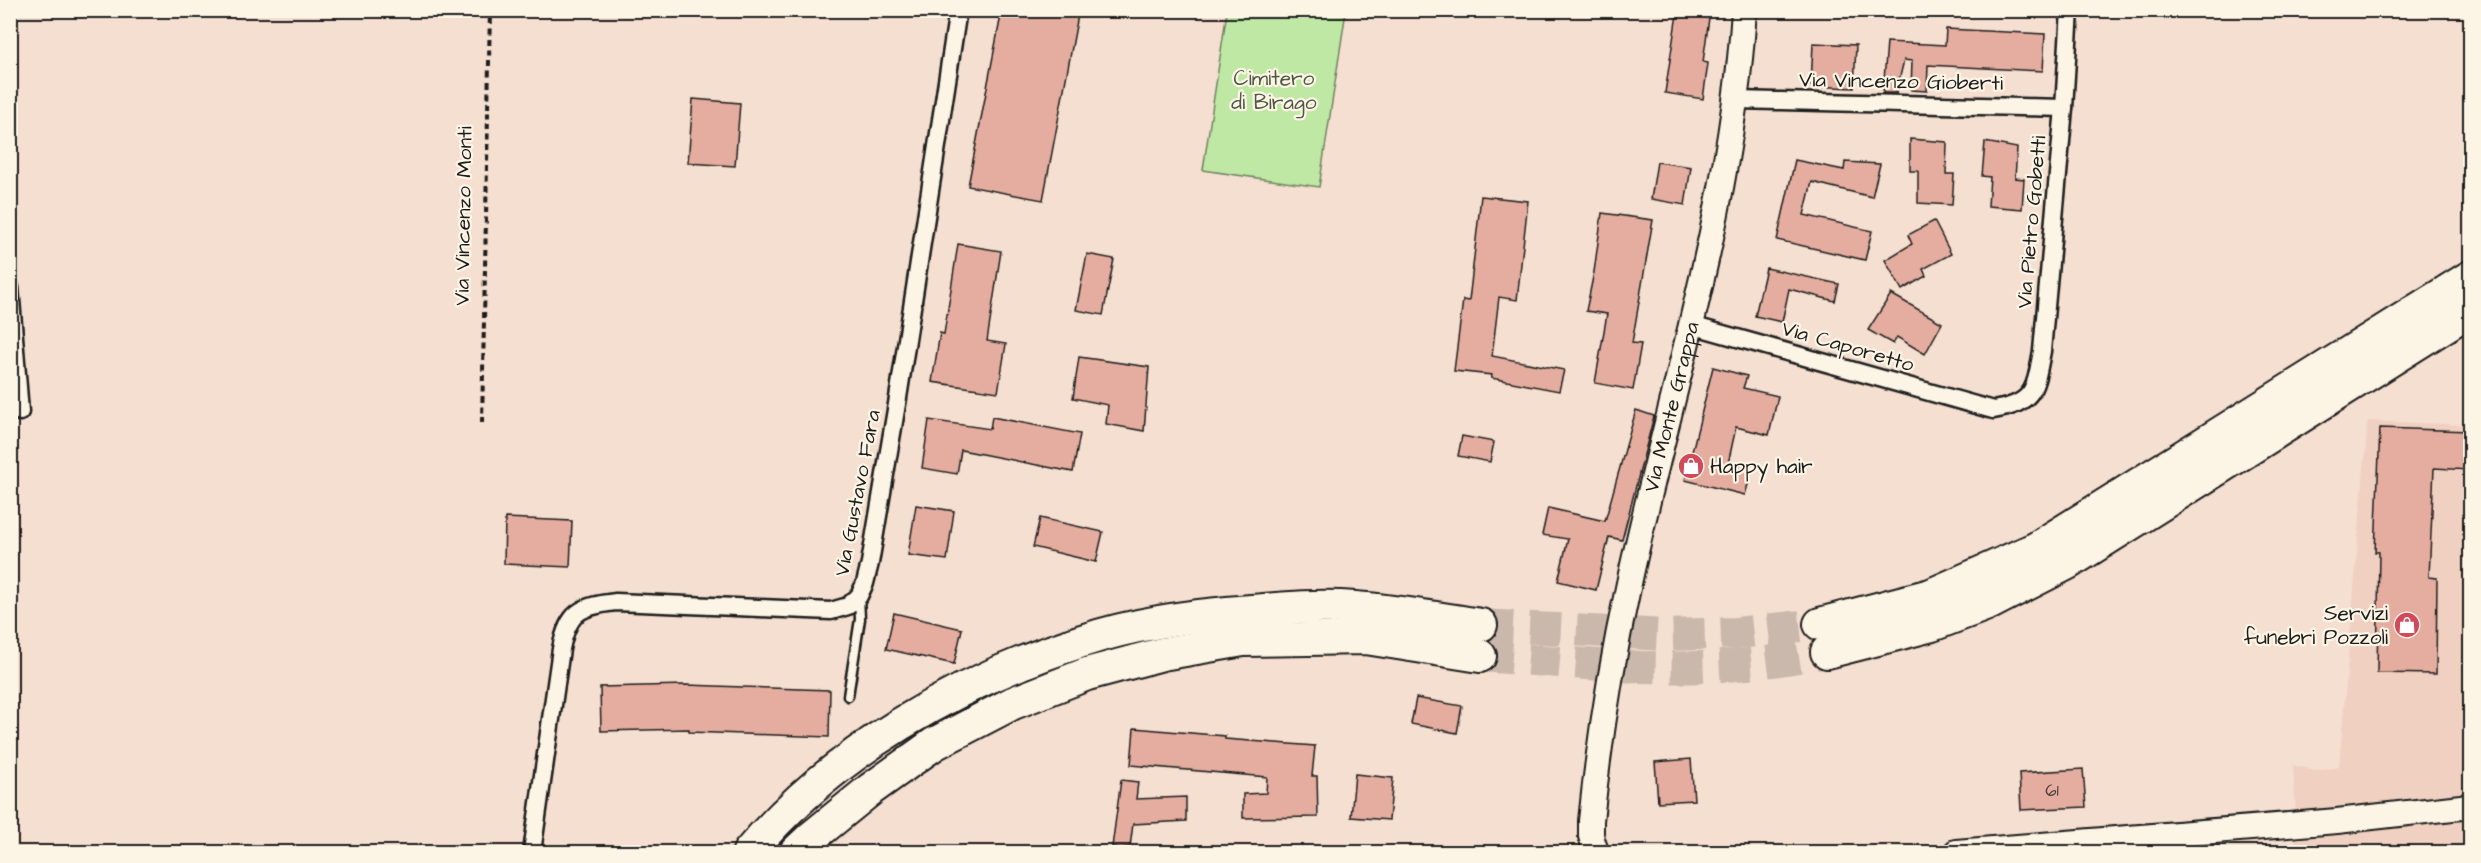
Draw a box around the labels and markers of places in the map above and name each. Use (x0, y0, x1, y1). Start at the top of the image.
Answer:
shop icon: Happy hair (1676, 451, 1706, 481)
place label: Happy hair (1710, 452, 1813, 483)
place label: Servizi funebri Pozzoli (2244, 599, 2388, 652)
shop icon: Servizi funebri Pozzoli (2392, 610, 2422, 640)

